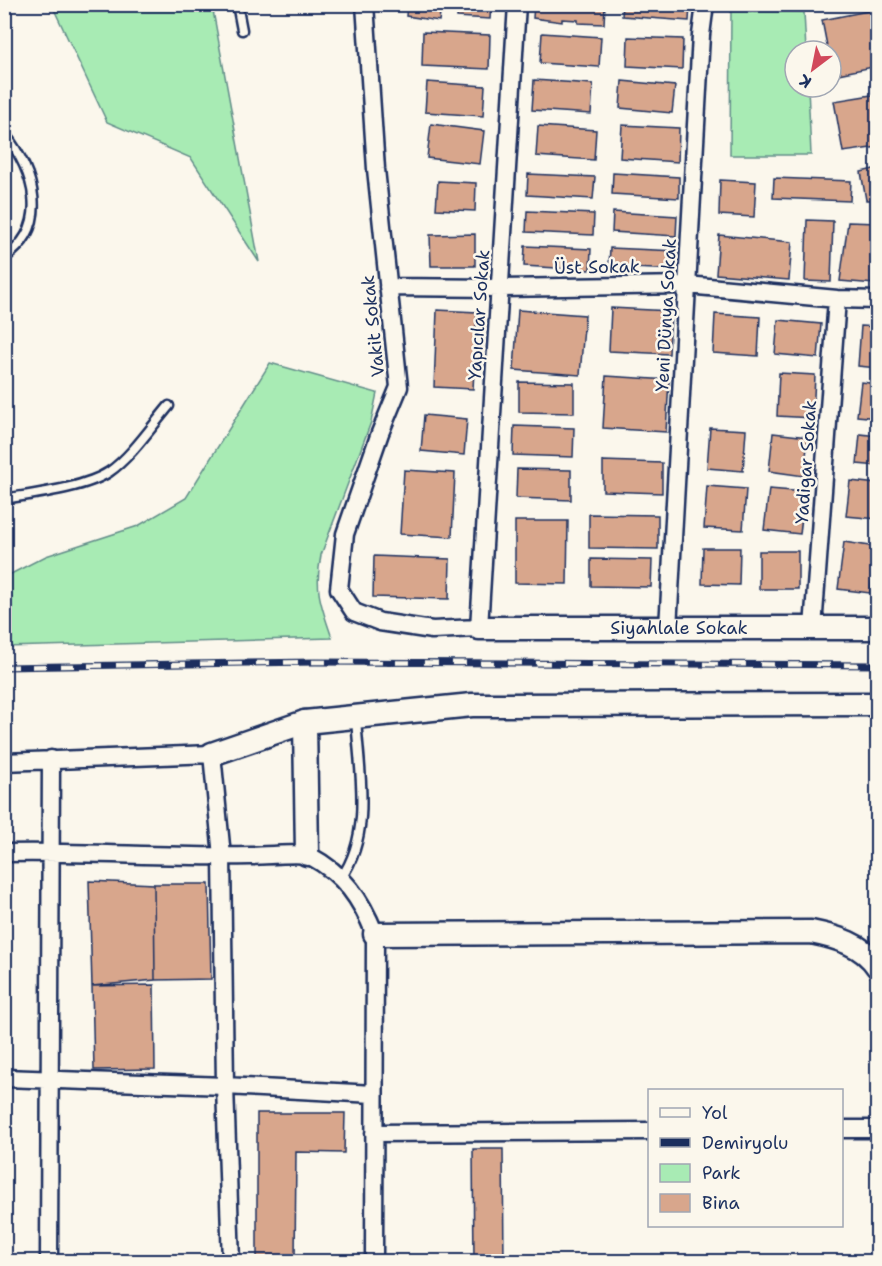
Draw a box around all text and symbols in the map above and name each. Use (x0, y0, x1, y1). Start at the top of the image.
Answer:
north arrow (783, 39, 843, 99)
text: K (795, 69, 816, 93)
street label: Yeni Dünya Sokak (650, 238, 682, 392)
street label: Yapıcılar Sokak (462, 249, 496, 381)
street label: Üst Sokak (554, 254, 640, 280)
street label: Vakit Sokak (356, 274, 390, 378)
street label: Yadigar Sokak (790, 399, 822, 525)
street label: Siyahlale Sokak (610, 616, 748, 640)
legend (648, 1089, 843, 1227)
text: Yol (702, 1101, 728, 1125)
text: Demiryolu (702, 1131, 788, 1155)
text: Park (702, 1161, 741, 1185)
text: Bina (702, 1191, 740, 1215)

